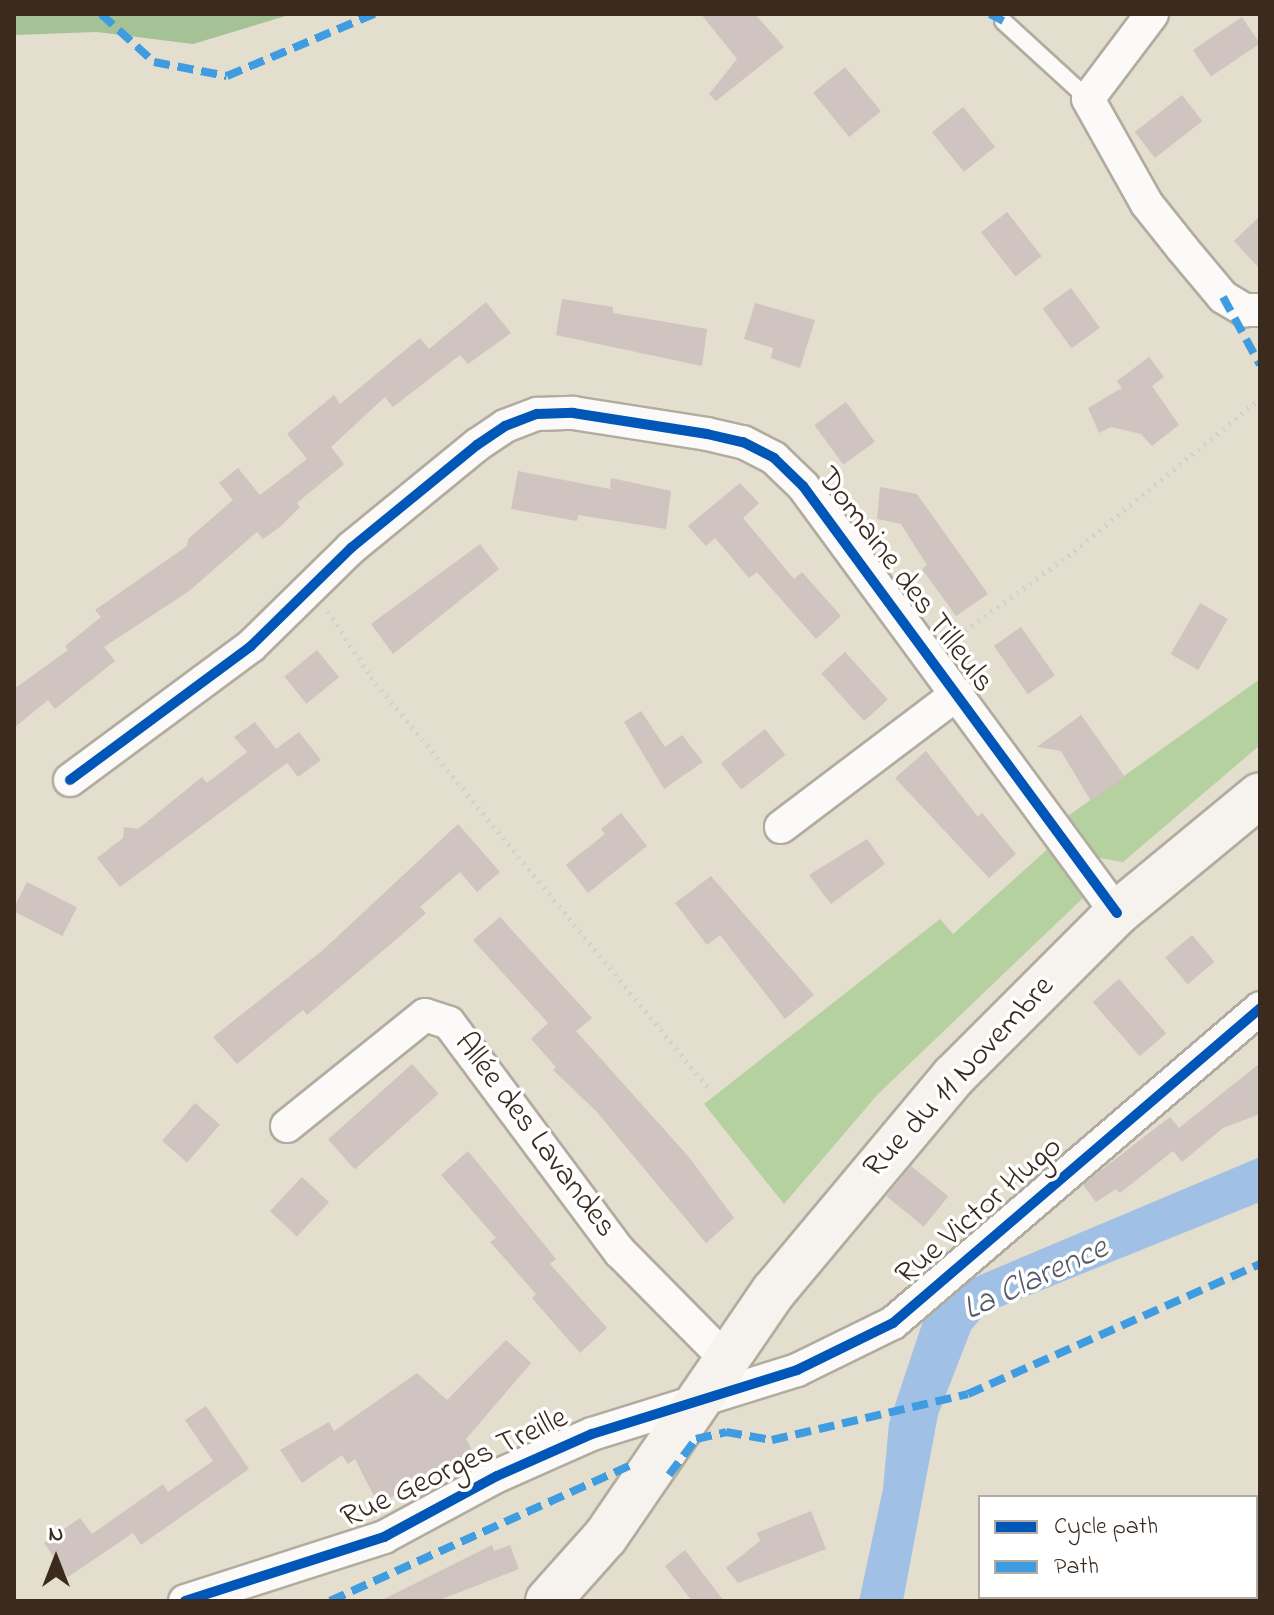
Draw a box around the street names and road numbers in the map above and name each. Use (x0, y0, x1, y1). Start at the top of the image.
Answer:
street label: Domaine des Tilleuls (807, 461, 1001, 701)
street label: Rue du 11 Novembre (856, 969, 1064, 1187)
street label: Allée des Lavandes (444, 1026, 624, 1246)
street label: Rue Victor Hugo (889, 1129, 1071, 1295)
street label: Rue Georges Treille (336, 1400, 574, 1538)

